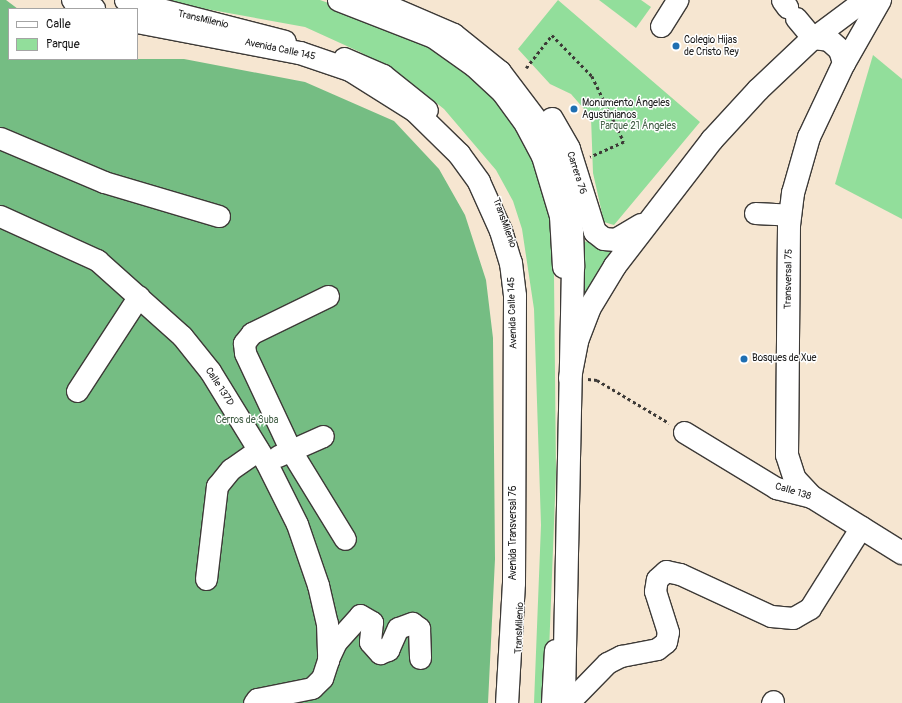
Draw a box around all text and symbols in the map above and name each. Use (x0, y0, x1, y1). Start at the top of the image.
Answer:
legend (8, 8, 138, 60)
street label: TransMilenio (176, 8, 230, 32)
text: Calle (46, 17, 71, 32)
place label: Colegio Hijas de Cristo Rey (684, 34, 739, 58)
text: Parque (46, 37, 80, 52)
street label: Avenida Calle 145 (243, 37, 317, 63)
marker: Colegio Hijas de Cristo Rey (671, 41, 681, 51)
place label: Monumento Ángeles Agustinianos (582, 97, 670, 120)
marker: Monumento Ángeles Agustinianos (569, 104, 579, 114)
park label: Parque 21 Ángeles (600, 121, 676, 133)
street label: Carrera 76 (563, 150, 589, 196)
street label: TransMilenio (489, 197, 519, 249)
street label: Transversal 75 (782, 249, 796, 309)
street label: Avenida Calle 145 (506, 277, 520, 349)
place label: Bosques de Xue (752, 353, 817, 365)
marker: Bosques de Xue (739, 354, 749, 364)
street label: Calle 137D (202, 365, 236, 409)
park label: Cerros de Suba (216, 415, 278, 427)
street label: Calle 138 (773, 481, 813, 503)
street label: Avenida Transversal 76 (508, 485, 520, 581)
street label: TransMilenio (513, 602, 527, 654)

